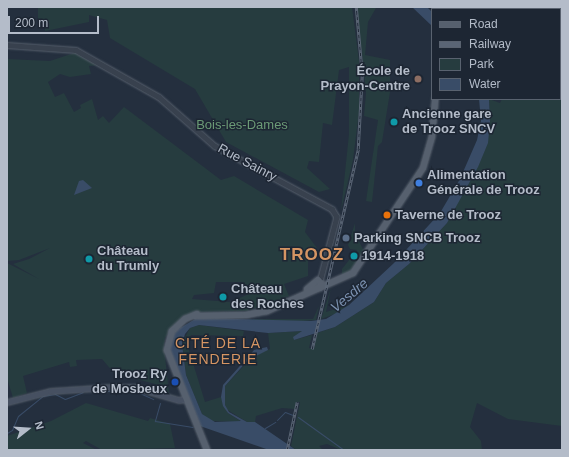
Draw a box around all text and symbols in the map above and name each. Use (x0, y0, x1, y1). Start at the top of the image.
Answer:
scale bar (10, 8, 101, 34)
legend (431, 8, 561, 100)
text: 200 m (15, 16, 48, 30)
text: Road (469, 17, 498, 31)
text: Railway (469, 37, 511, 51)
text: Park (469, 57, 494, 71)
place label: École de Prayon-Centre (320, 64, 410, 95)
marker: École de Prayon-Centre (413, 74, 423, 84)
text: Water (469, 77, 501, 91)
place label: Ancienne gare de Trooz SNCV (402, 107, 495, 138)
park label: Bois-les-Dames (196, 117, 288, 133)
marker: Ancienne gare de Trooz SNCV (389, 117, 399, 127)
street label: Rue Sainry (215, 141, 279, 185)
place label: Alimentation Générale de Trooz (427, 168, 540, 199)
marker: Alimentation Générale de Trooz (414, 178, 424, 188)
place label: Taverne de Trooz (395, 207, 501, 223)
marker: Taverne de Trooz (382, 210, 392, 220)
place label: Parking SNCB Trooz (354, 230, 480, 246)
marker: Parking SNCB Trooz (341, 233, 351, 243)
place label: Château du Trumly (97, 244, 159, 275)
district label: TROOZ (280, 245, 344, 265)
place label: 1914-1918 (362, 248, 424, 264)
marker: 1914-1918 (349, 251, 359, 261)
marker: Château du Trumly (84, 254, 94, 264)
water label: Vesdre (327, 274, 371, 316)
place label: Château des Roches (231, 282, 304, 313)
marker: Château des Roches (218, 292, 228, 302)
district label: CITÉ DE LA FENDERIE (175, 335, 261, 368)
place label: Trooz Ry de Mosbeux (92, 367, 167, 398)
marker: Trooz Ry de Mosbeux (170, 377, 180, 387)
north arrow (8, 409, 48, 449)
text: N (33, 420, 46, 431)

